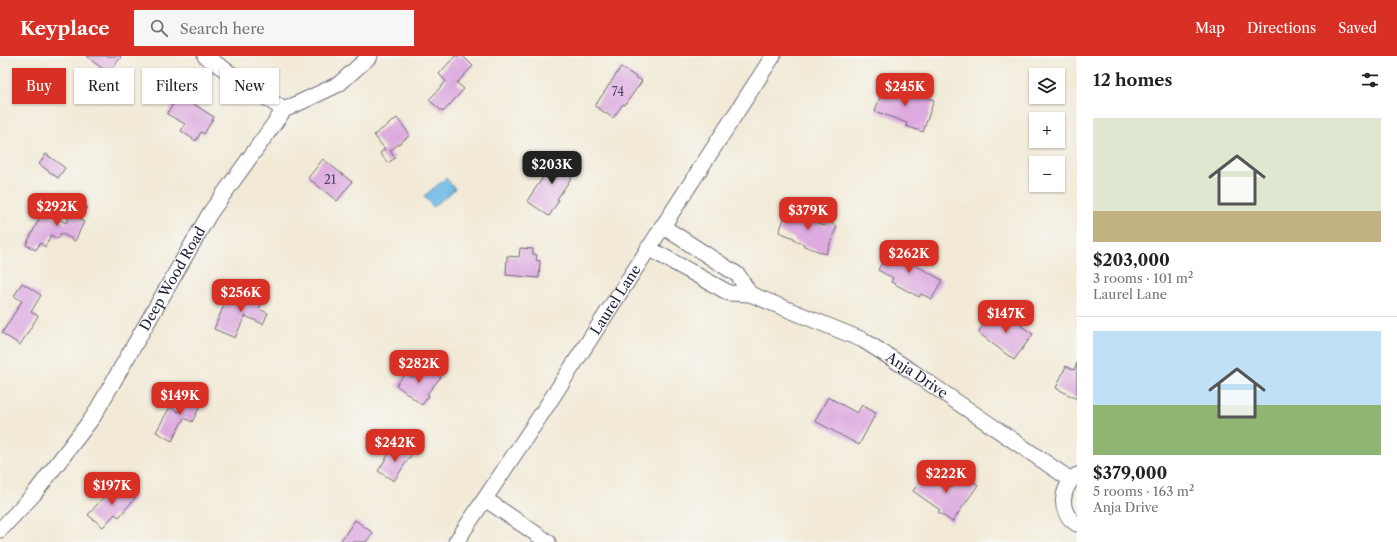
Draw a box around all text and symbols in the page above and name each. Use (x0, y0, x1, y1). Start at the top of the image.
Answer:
search box (134, 10, 414, 46)
text: Keyplace (20, 17, 110, 40)
icon: search (148, 17, 170, 39)
text: Search here (180, 19, 265, 38)
text: Map (1195, 19, 1225, 37)
text: Directions (1247, 19, 1316, 37)
text: Saved (1338, 19, 1377, 37)
chip: Buy (12, 68, 66, 104)
chip: Rent (74, 68, 134, 104)
chip: Filters (142, 68, 212, 104)
chip: New (220, 68, 279, 104)
map controls (1029, 68, 1065, 192)
button: layers (1029, 68, 1065, 104)
icon: filters (1359, 69, 1381, 91)
text: 12 homes (1093, 70, 1172, 90)
pin: $245K (877, 73, 933, 107)
text: $245K (885, 78, 925, 94)
house number: 74 (612, 84, 624, 99)
button: + (1029, 112, 1065, 148)
icon: home (1201, 144, 1273, 216)
pin: $203K (524, 151, 580, 185)
text: $203K (532, 156, 572, 172)
button: − (1029, 156, 1065, 192)
house number: 21 (324, 172, 336, 187)
pin: $292K (29, 193, 85, 227)
pin: $379K (780, 197, 836, 231)
text: $292K (37, 198, 77, 214)
text: $379K (788, 202, 828, 218)
street label: Deep Wood Road (135, 223, 210, 334)
pin: $262K (881, 240, 937, 274)
text: $262K (889, 245, 929, 261)
text: $203,000 (1093, 250, 1170, 270)
street label: Laurel Lane (586, 261, 645, 338)
text: 3 rooms · 101 m² (1093, 270, 1193, 286)
pin: $256K (213, 279, 269, 313)
text: $256K (221, 284, 261, 300)
text: Laurel Lane (1093, 286, 1167, 302)
pin: $147K (978, 300, 1034, 334)
text: $147K (987, 305, 1025, 321)
street label: Anja Drive (882, 348, 951, 402)
pin: $282K (391, 350, 447, 384)
text: $282K (398, 355, 440, 371)
icon: home (1201, 357, 1273, 429)
pin: $149K (152, 382, 208, 416)
text: $149K (161, 387, 199, 403)
pin: $242K (367, 429, 423, 463)
text: $242K (375, 434, 415, 450)
pin: $222K (918, 460, 974, 494)
text: $379,000 (1093, 463, 1167, 483)
text: $222K (926, 465, 966, 481)
pin: $197K (84, 472, 140, 506)
text: $197K (93, 477, 131, 493)
text: 5 rooms · 163 m² (1093, 483, 1194, 499)
text: Anja Drive (1093, 499, 1158, 515)

